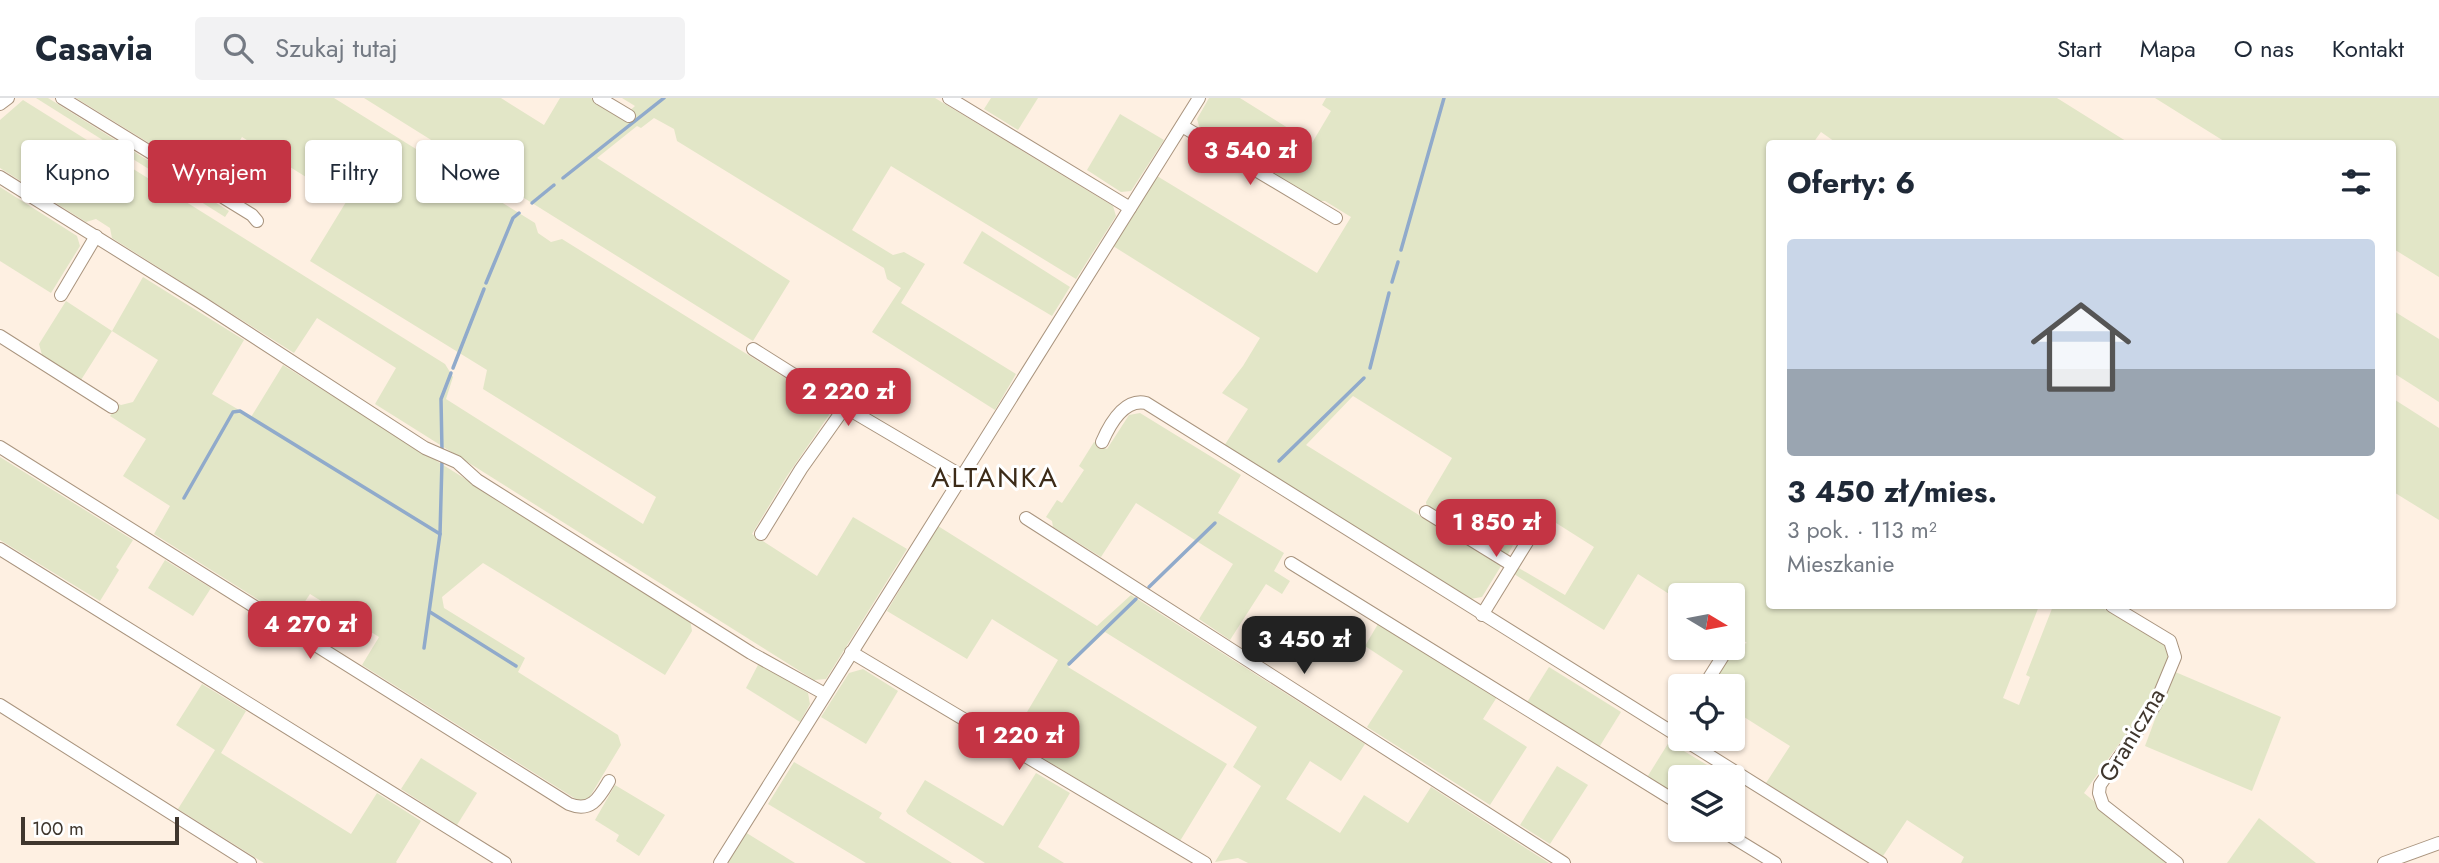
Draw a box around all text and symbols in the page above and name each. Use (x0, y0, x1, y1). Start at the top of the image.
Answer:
search box (195, 17, 685, 80)
text: Casavia (35, 25, 153, 72)
icon: search (219, 29, 257, 67)
text: Szukaj tutaj (275, 29, 398, 67)
text: Start (2057, 31, 2102, 66)
text: Mapa (2140, 31, 2196, 66)
text: O nas (2234, 31, 2294, 66)
text: Kontakt (2332, 31, 2404, 66)
pin: 3 540 zł (1178, 127, 1322, 187)
text: 3 540 zł (1204, 133, 1296, 167)
chip: Kupno (21, 140, 134, 203)
chip: Wynajem (148, 140, 291, 203)
chip: Filtry (305, 140, 402, 203)
chip: Nowe (416, 140, 524, 203)
text: Oferty: 6 (1787, 161, 1915, 204)
icon: filters (2337, 163, 2375, 201)
icon: home (2018, 284, 2144, 410)
pin: 2 220 zł (776, 368, 920, 428)
text: 2 220 zł (802, 374, 894, 408)
district label: ALTANKA (931, 457, 1059, 498)
text: 3 450 zł/mies. (1787, 470, 1997, 513)
pin: 1 850 zł (1424, 500, 1568, 559)
text: 1 850 zł (1452, 505, 1540, 539)
text: 3 pok. · 113 m² (1787, 513, 1937, 547)
text: Mieszkanie (1787, 547, 1894, 581)
north arrow (1668, 583, 1745, 660)
map controls (1668, 583, 1745, 842)
pin: 4 270 zł (238, 602, 382, 661)
text: 4 270 zł (264, 607, 356, 641)
pin: 3 450 zł (1232, 616, 1376, 676)
text: 3 450 zł (1258, 622, 1350, 656)
button: locate (1668, 674, 1745, 751)
street label: Graniczna (2090, 681, 2173, 788)
pin: 1 220 zł (947, 712, 1091, 772)
text: 1 220 zł (974, 718, 1064, 752)
button: layers (1668, 765, 1745, 842)
scale bar (21, 814, 178, 846)
text: 100 m (32, 815, 84, 842)

